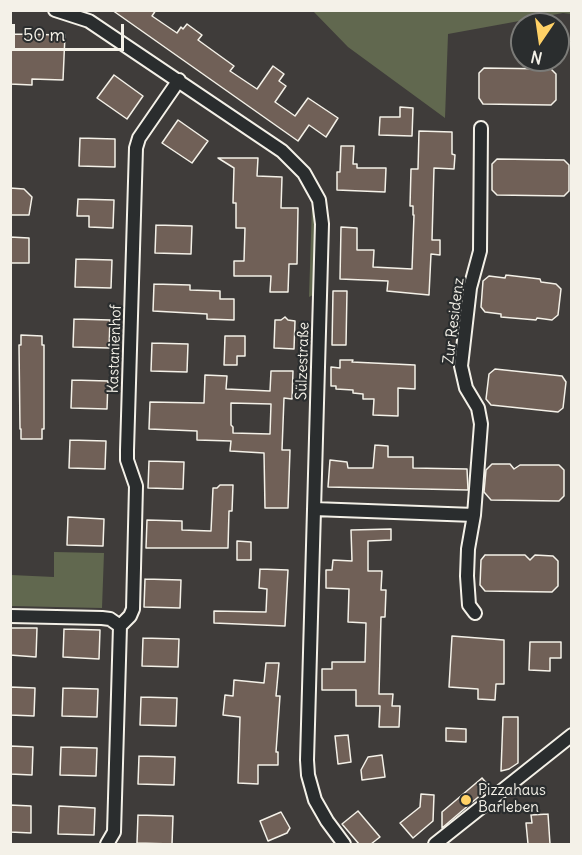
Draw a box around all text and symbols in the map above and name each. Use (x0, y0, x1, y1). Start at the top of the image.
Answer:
scale bar (15, 12, 128, 50)
north arrow (510, 12, 570, 72)
text: 50 m (23, 23, 65, 46)
text: N (529, 47, 544, 69)
street label: Zur Residenz (440, 277, 468, 365)
street label: Kastanienhof (104, 304, 126, 394)
street label: Sülzestraße (293, 322, 313, 400)
place label: Pizzahaus Barleben (478, 782, 546, 817)
marker: Pizzahaus Barleben (459, 793, 473, 807)

